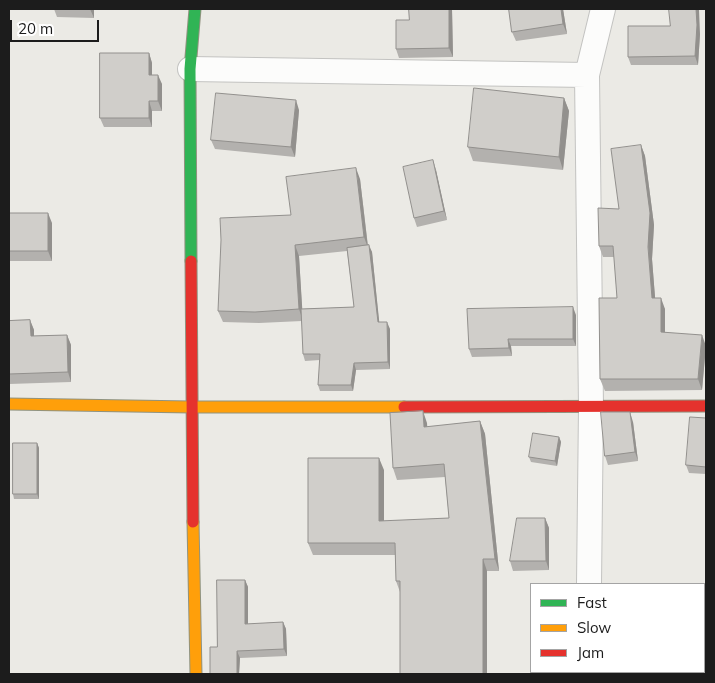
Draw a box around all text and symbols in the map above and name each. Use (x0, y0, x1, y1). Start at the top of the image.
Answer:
scale bar (12, 10, 101, 42)
text: 20 m (18, 19, 53, 38)
legend (530, 583, 705, 673)
text: Fast (577, 593, 607, 612)
text: Slow (577, 618, 611, 637)
text: Jam (577, 643, 604, 662)

